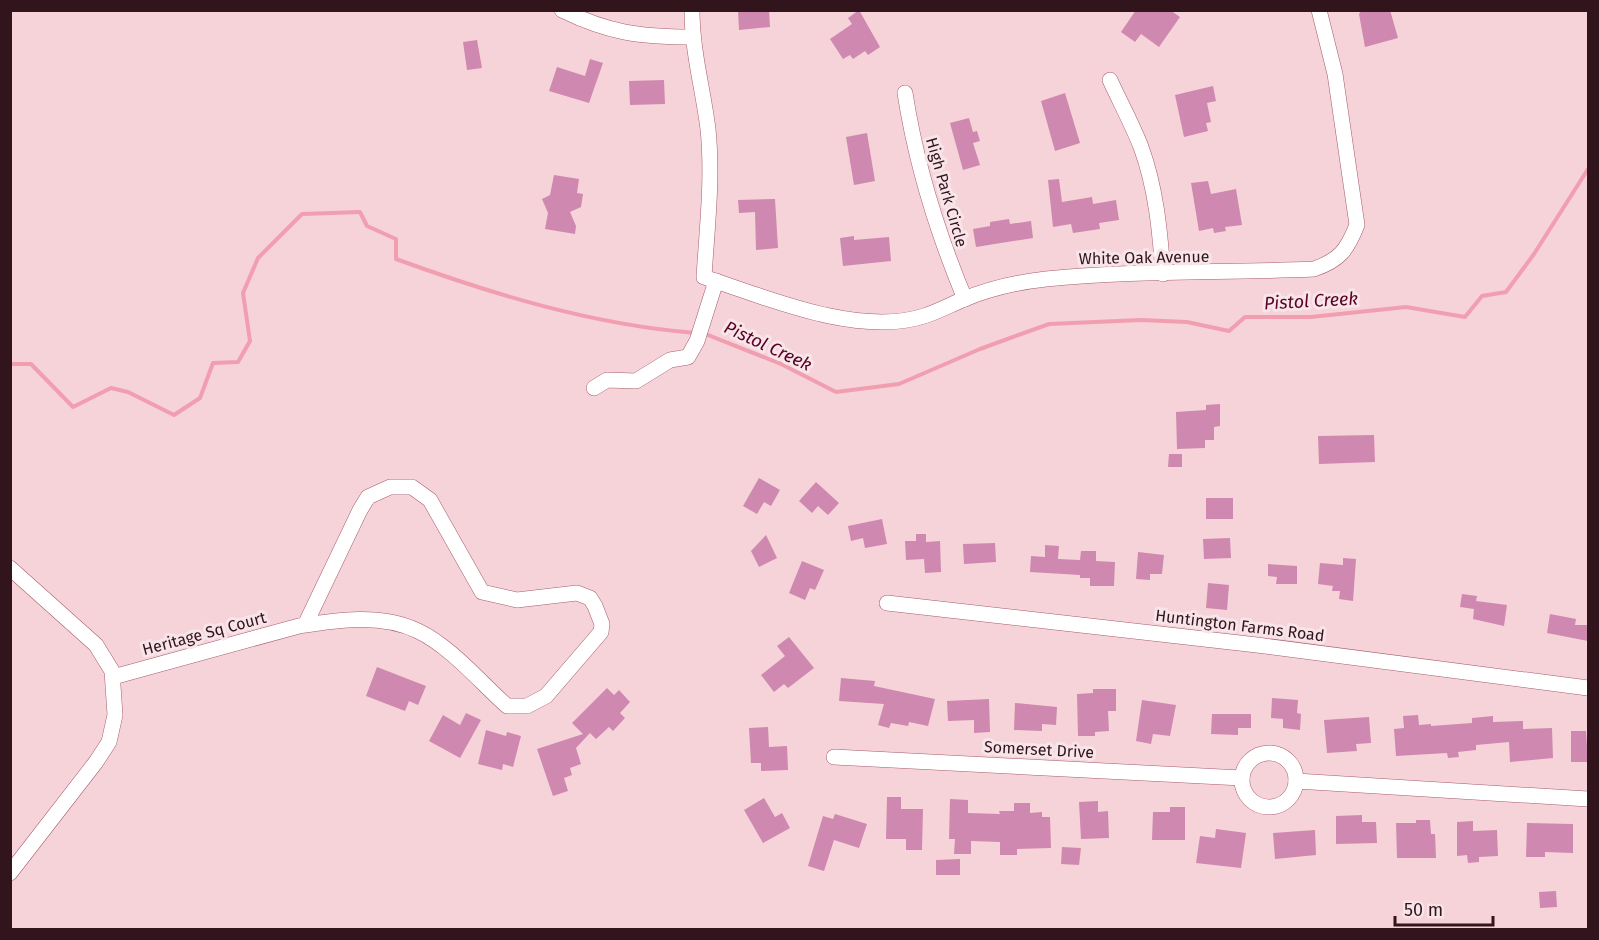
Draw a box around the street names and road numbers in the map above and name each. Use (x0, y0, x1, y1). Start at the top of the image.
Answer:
street label: High Park Circle (922, 135, 971, 249)
street label: White Oak Avenue (1078, 247, 1210, 268)
street label: Huntington Farms Road (1154, 606, 1326, 645)
street label: Heritage Sq Court (140, 608, 268, 659)
street label: Somerset Drive (983, 737, 1094, 762)

